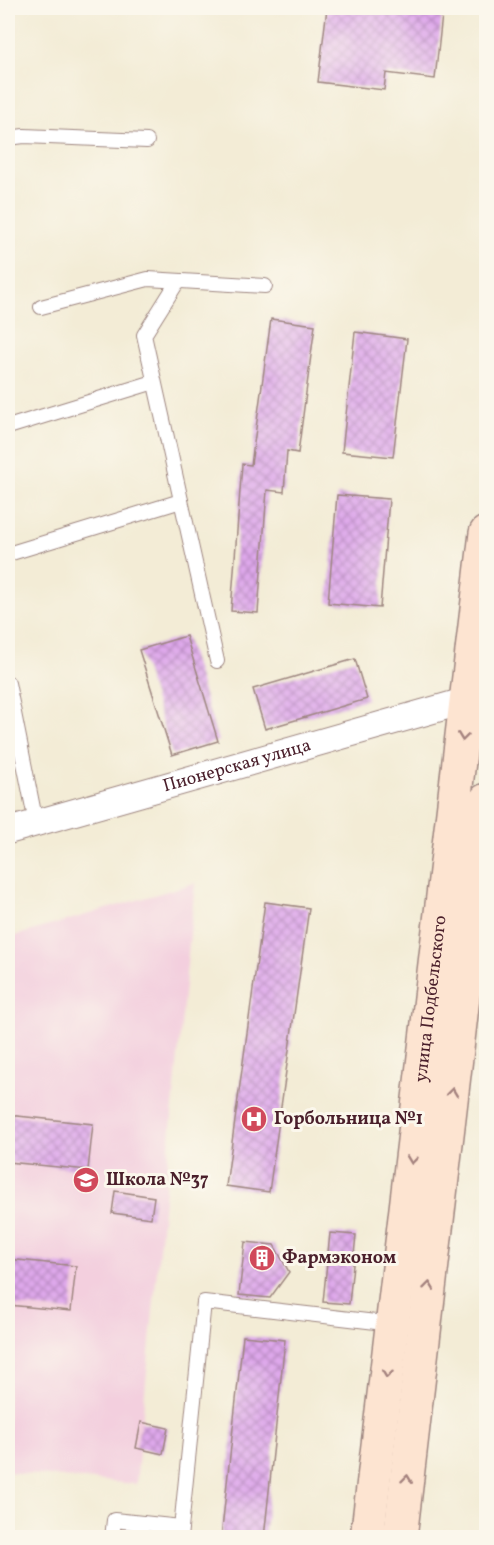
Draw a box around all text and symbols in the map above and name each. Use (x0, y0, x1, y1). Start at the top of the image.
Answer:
one-way arrow (457, 732, 470, 741)
street label: Пионерская улица (160, 733, 314, 799)
street label: улица Подбельского (409, 914, 453, 1084)
one-way arrow (445, 1088, 458, 1097)
hospital icon: Горбольница №1 (239, 1104, 269, 1134)
place label: Горбольница №1 (274, 1107, 423, 1132)
one-way arrow (406, 1155, 419, 1164)
school or university icon: Школа №37 (71, 1165, 101, 1195)
place label: Школа №37 (106, 1168, 209, 1193)
building icon: Фармэконом (247, 1243, 277, 1273)
place label: Фармэконом (282, 1246, 397, 1271)
one-way arrow (423, 1281, 435, 1290)
one-way arrow (381, 1370, 394, 1379)
one-way arrow (400, 1475, 412, 1484)

